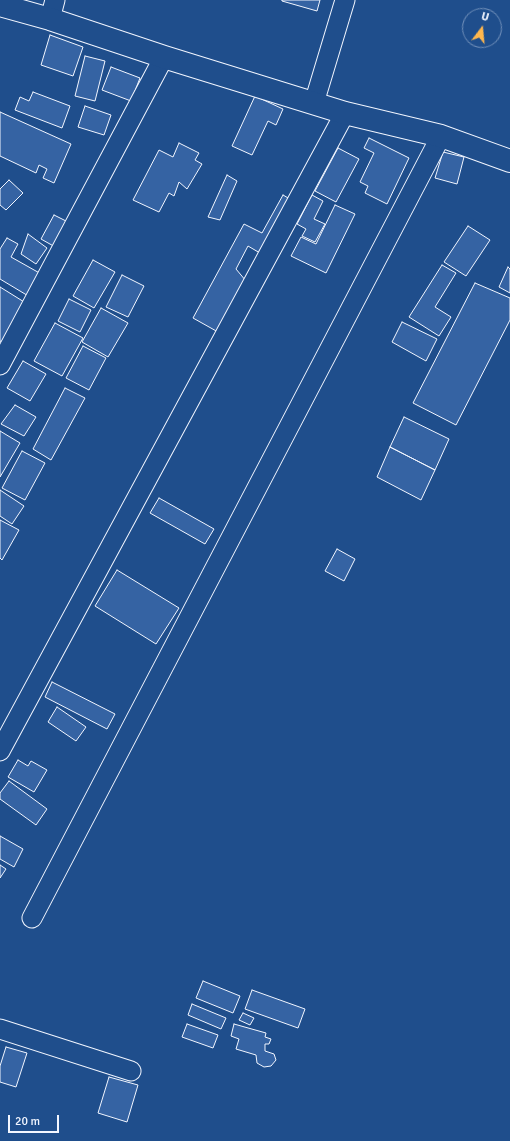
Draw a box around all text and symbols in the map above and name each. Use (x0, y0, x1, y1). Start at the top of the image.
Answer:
north arrow (462, 8, 502, 48)
text: U (480, 10, 491, 24)
scale bar (10, 1107, 61, 1133)
text: 20 m (15, 1114, 40, 1129)

